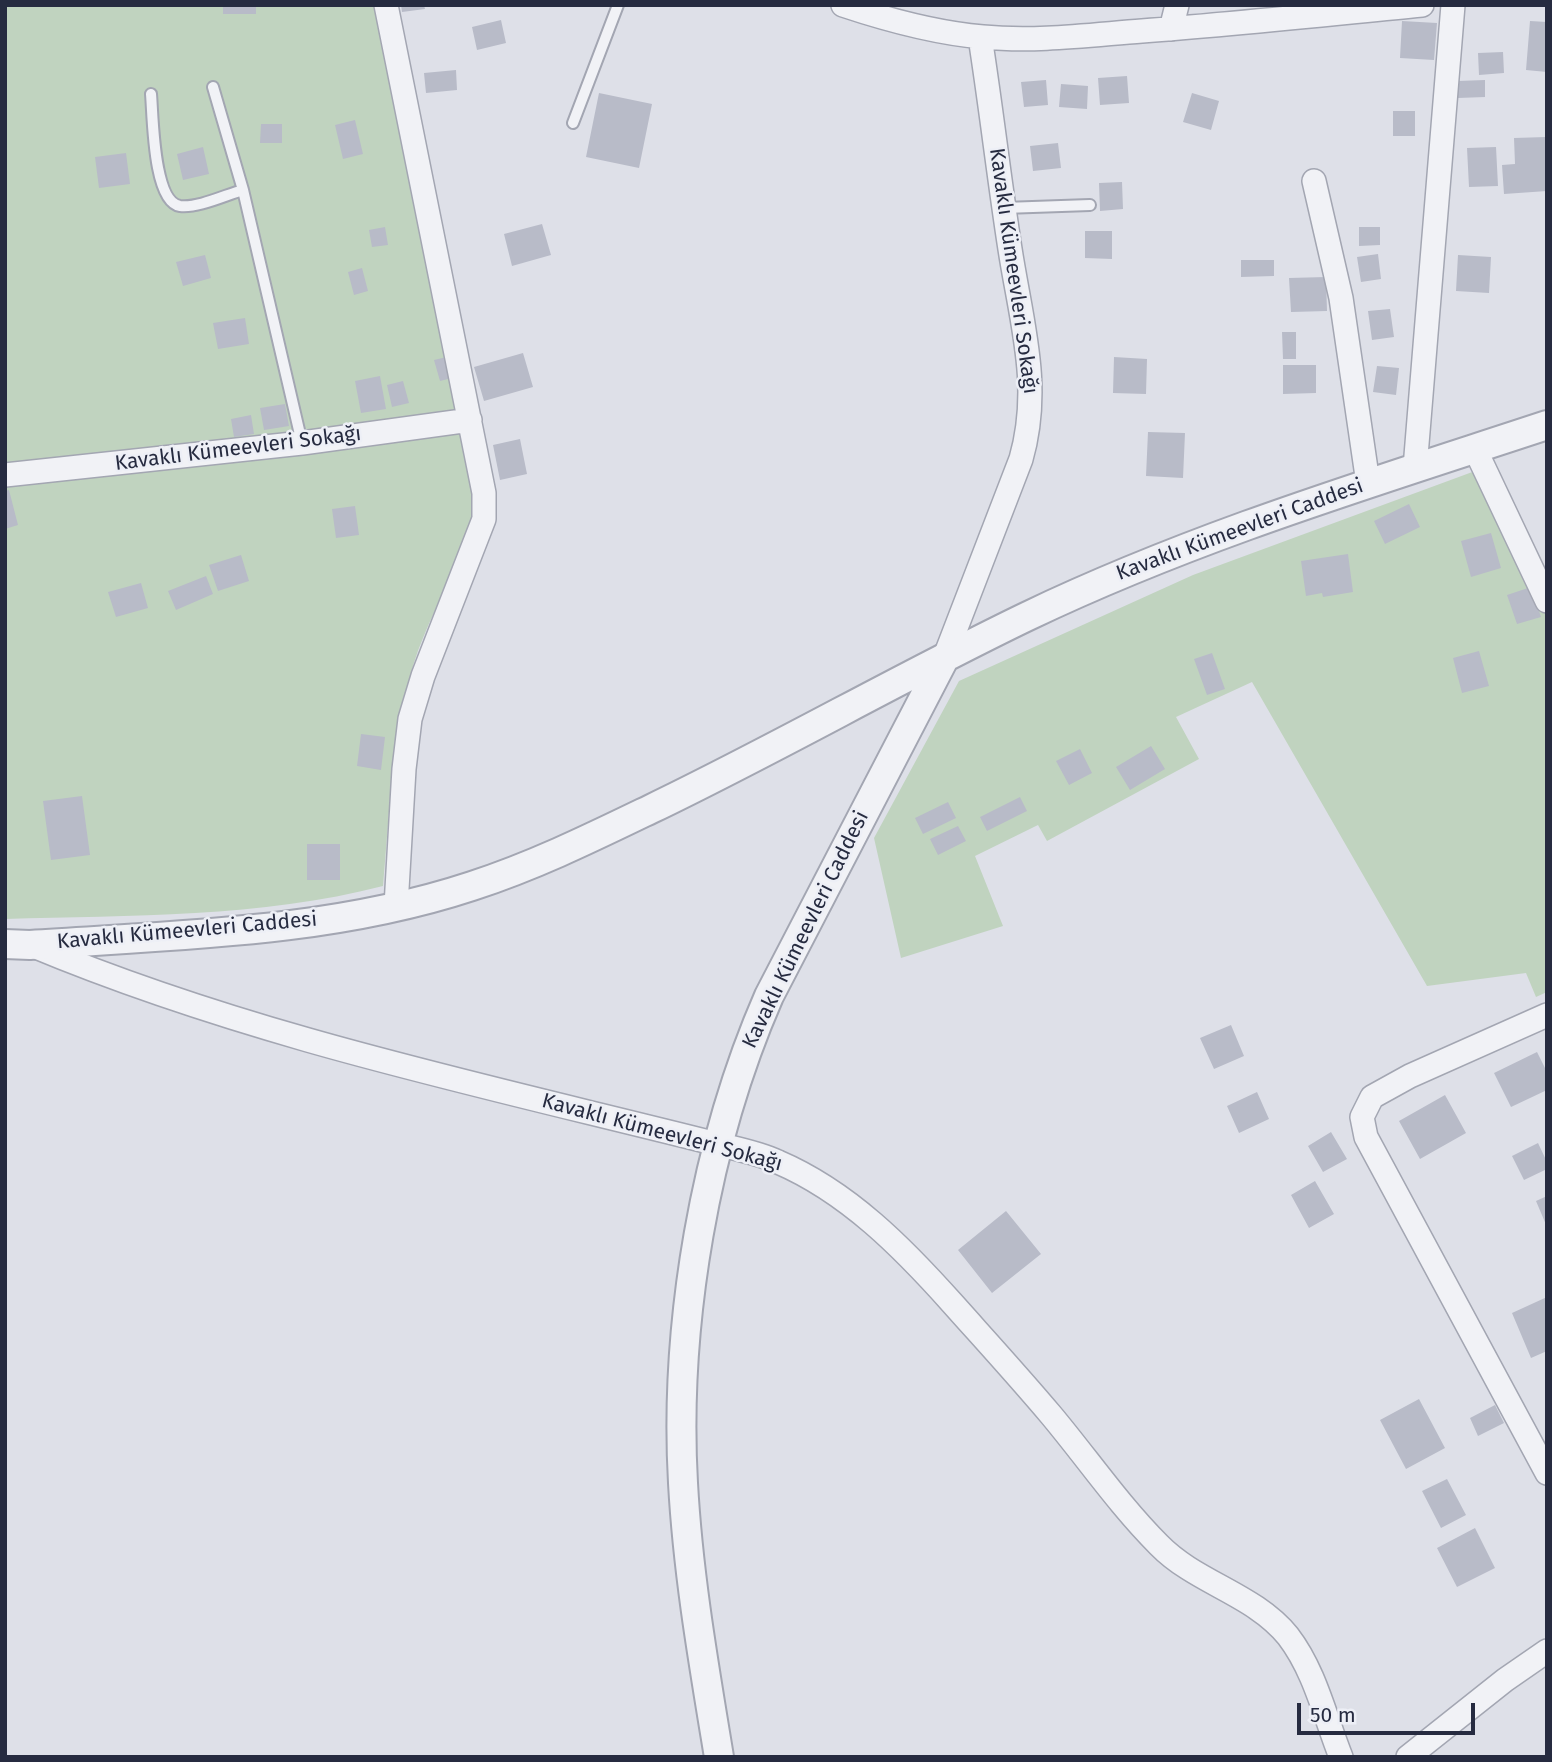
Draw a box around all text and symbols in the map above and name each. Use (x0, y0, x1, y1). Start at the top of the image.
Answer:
street label: Kavaklı Kümeevleri Sokağı (983, 146, 1043, 396)
street label: Kavaklı Kümeevleri Sokağı (113, 421, 363, 477)
street label: Kavaklı Kümeevleri Caddesi (1113, 474, 1367, 586)
street label: Kavaklı Kümeevleri Caddesi (737, 807, 875, 1053)
street label: Kavaklı Kümeevleri Caddesi (56, 907, 318, 955)
street label: Kavaklı Kümeevleri Sokağı (539, 1089, 785, 1177)
scale bar (1300, 1688, 1478, 1732)
text: 50 m (1310, 1702, 1356, 1728)

